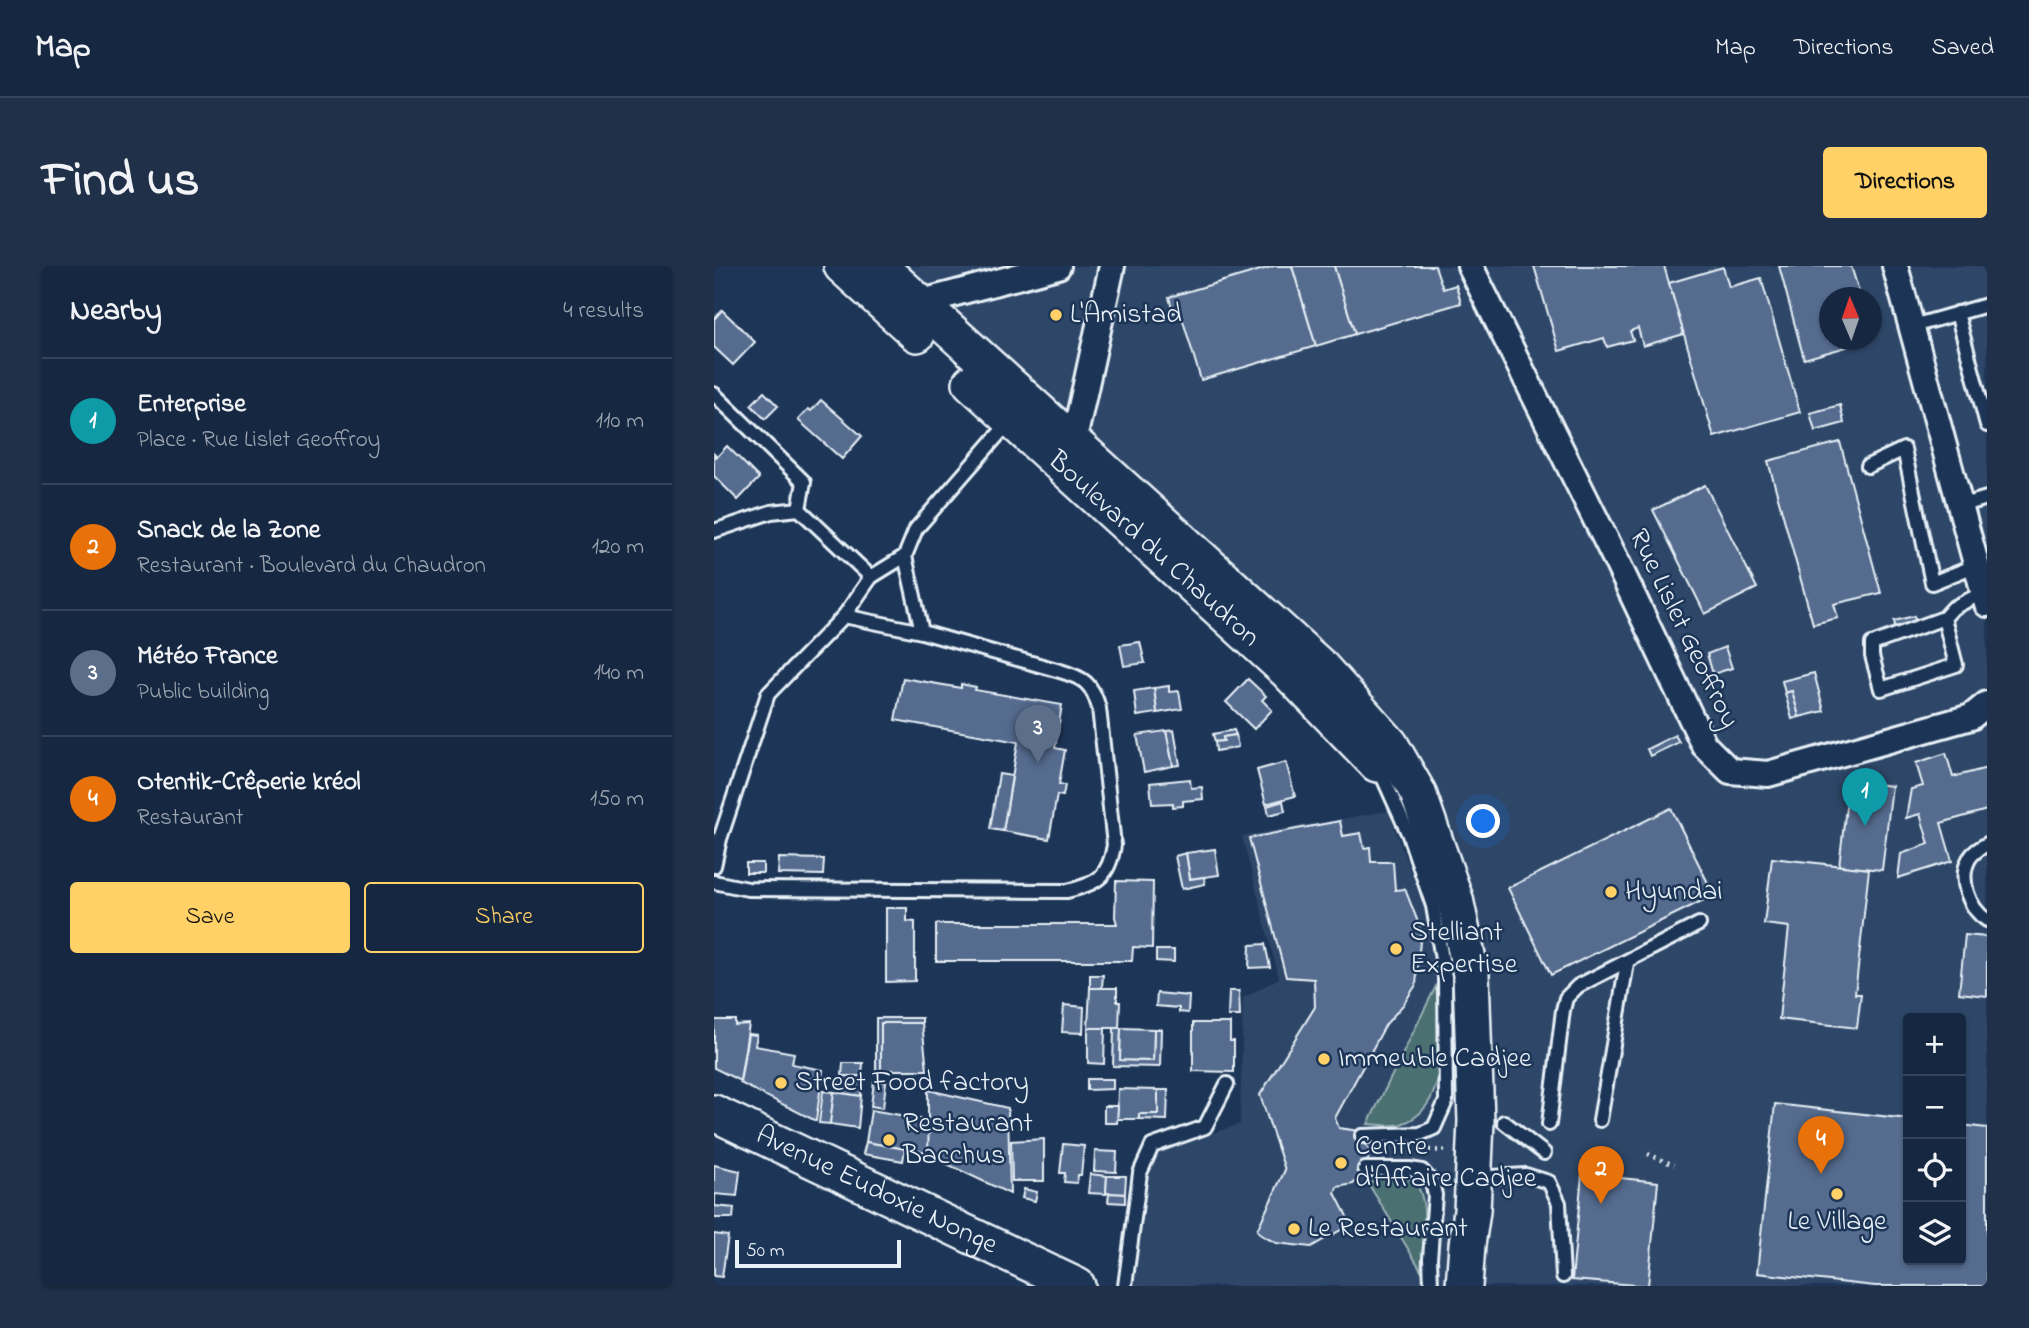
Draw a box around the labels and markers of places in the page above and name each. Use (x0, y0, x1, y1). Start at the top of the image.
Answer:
place label: L'Amistad (1070, 295, 1182, 336)
marker: L'Amistad (1048, 307, 1064, 323)
pin: 3 (1015, 705, 1061, 763)
pin: 1 (1842, 768, 1888, 826)
place label: Hyundai (1625, 872, 1722, 913)
marker: Hyundai (1603, 884, 1619, 900)
place label: Stelliant Expertise (1410, 913, 1518, 986)
marker: Stelliant Expertise (1388, 941, 1404, 957)
place label: Immeuble Cadjee (1338, 1039, 1532, 1080)
marker: Immeuble Cadjee (1316, 1051, 1332, 1067)
place label: Street Food factory (795, 1063, 1029, 1104)
marker: Street Food factory (773, 1075, 789, 1091)
place label: Restaurant Bacchus (902, 1104, 1033, 1177)
pin: 4 (1798, 1116, 1844, 1174)
place label: Centre d'Affaire Cadjee (1355, 1127, 1537, 1200)
marker: Restaurant Bacchus (881, 1132, 897, 1148)
pin: 2 (1578, 1146, 1624, 1204)
marker: Centre d'Affaire Cadjee (1333, 1155, 1349, 1171)
marker: Le Village (1829, 1186, 1845, 1202)
place label: Le Village (1787, 1202, 1887, 1243)
place label: Le Restaurant (1308, 1209, 1468, 1250)
marker: Le Restaurant (1286, 1221, 1302, 1237)

